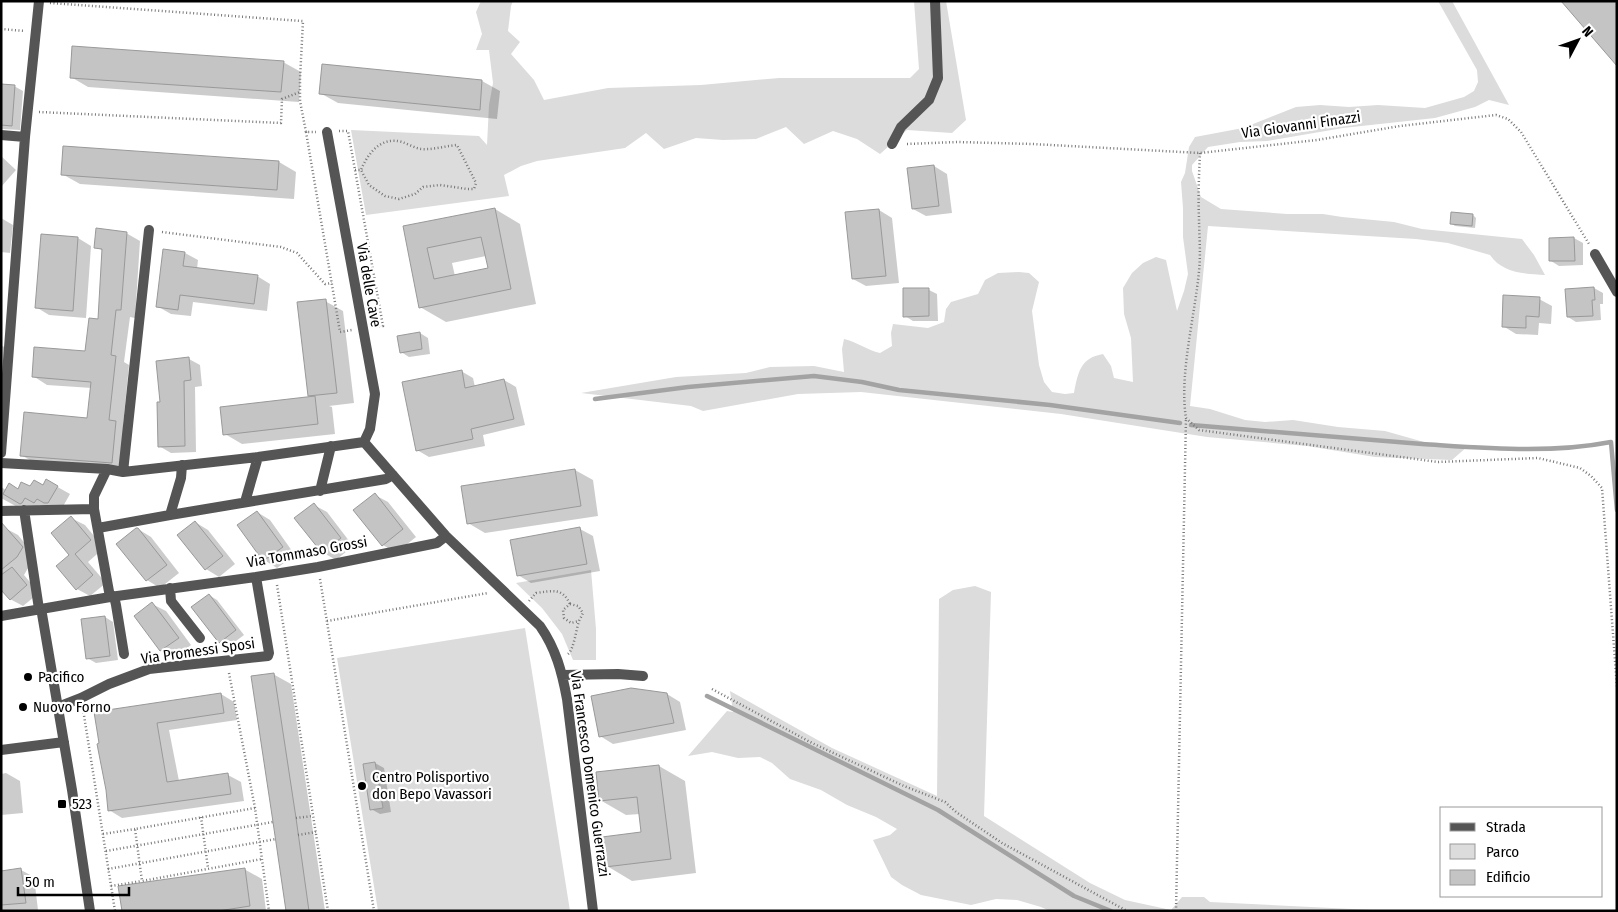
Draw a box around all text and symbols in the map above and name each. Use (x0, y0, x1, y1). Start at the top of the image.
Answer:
north arrow (1553, 15, 1603, 65)
text: N (1578, 23, 1597, 41)
street label: Via Giovanni Finazzi (1240, 108, 1362, 142)
street label: Via delle Cave (353, 242, 385, 328)
street label: Via Tommaso Grossi (245, 533, 369, 571)
street label: Via Promessi Sposi (140, 634, 256, 668)
place label: Pacifico (38, 668, 85, 686)
street label: Via Francesco Domenico Guerrazzi (567, 670, 613, 878)
marker: Pacifico (22, 671, 34, 683)
place label: Nuovo Forno (33, 698, 111, 716)
marker: Nuovo Forno (17, 701, 29, 713)
place label: Centro Polisportivo don Bepo Vavassori (372, 768, 492, 803)
marker: Centro Polisportivo don Bepo Vavassori (356, 780, 368, 792)
place label: 523 (72, 795, 92, 813)
marker: 523 (56, 798, 68, 810)
legend (1440, 807, 1603, 897)
text: Strada (1486, 818, 1526, 836)
text: Parco (1486, 843, 1519, 861)
scale bar (18, 864, 129, 896)
text: Edificio (1486, 868, 1531, 886)
text: 50 m (25, 873, 55, 891)

